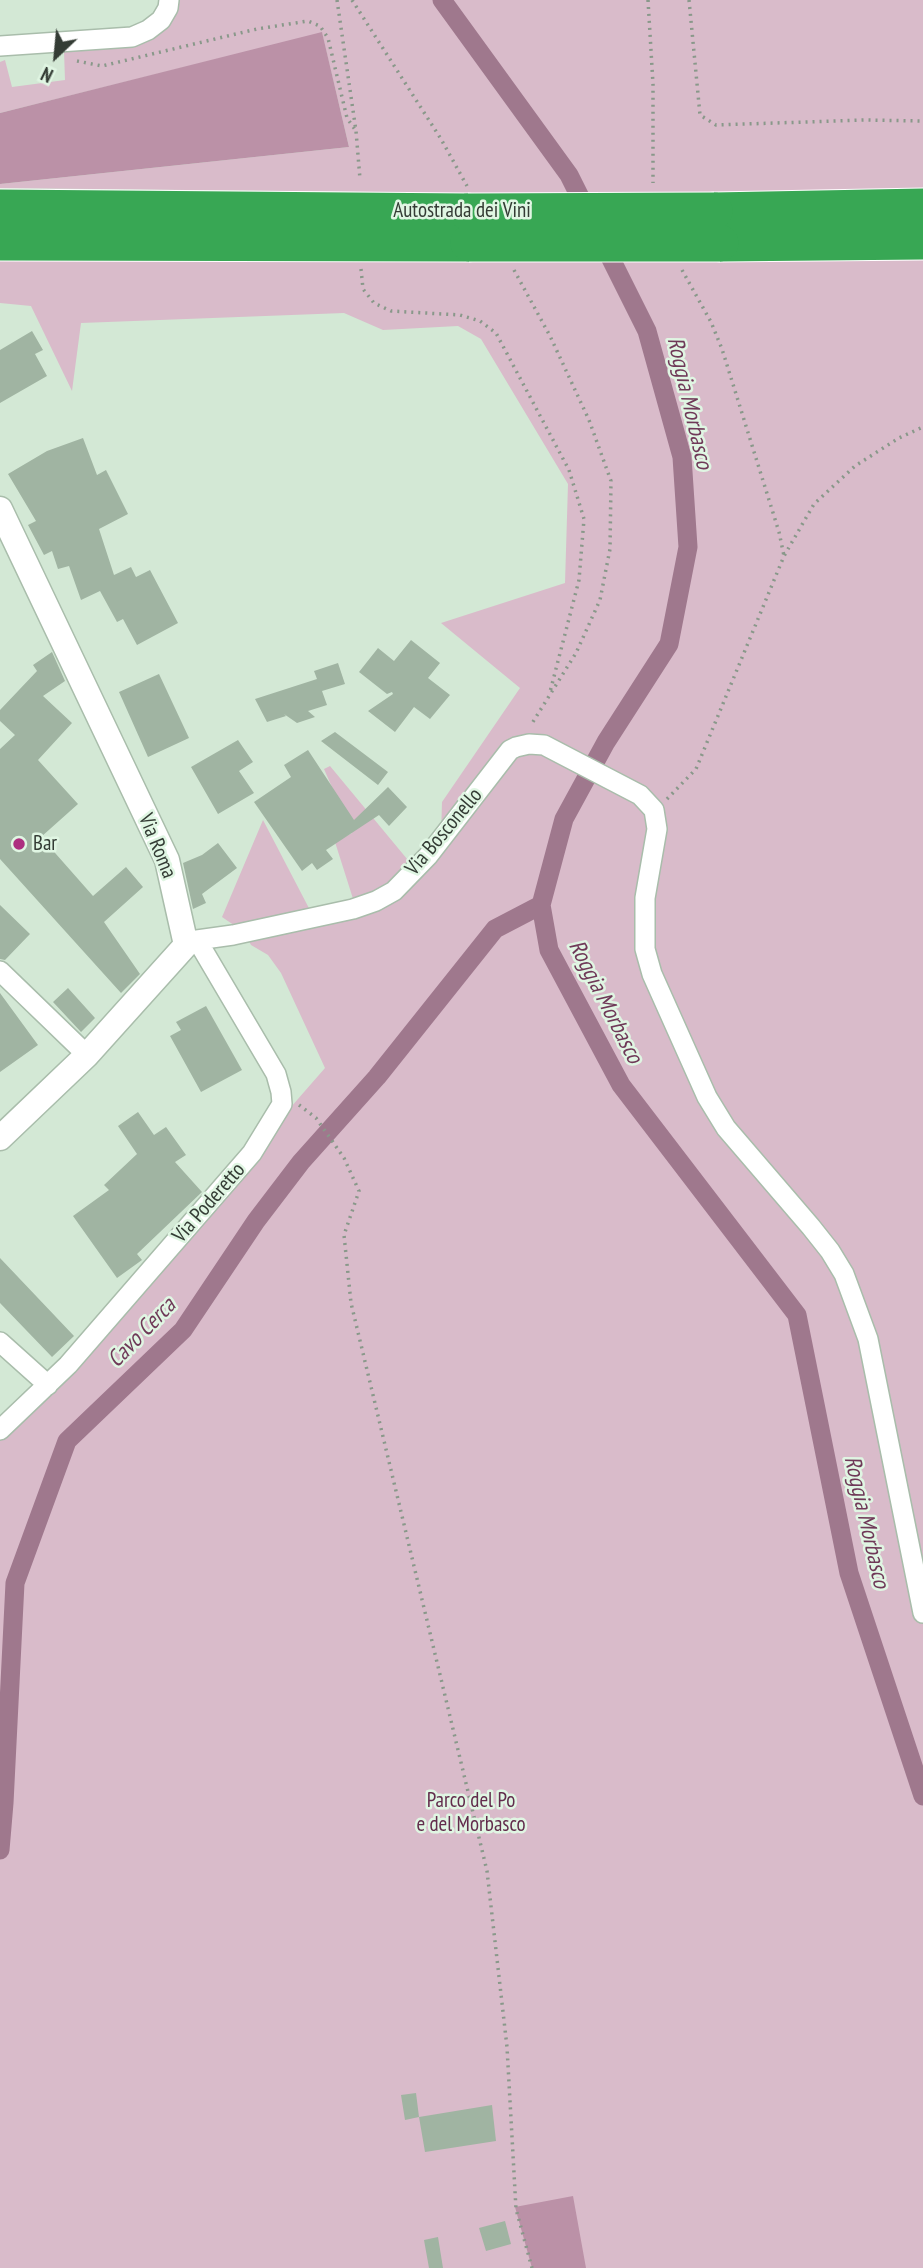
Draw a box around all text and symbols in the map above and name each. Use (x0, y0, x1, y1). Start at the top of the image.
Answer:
north arrow (21, 21, 91, 91)
text: N (37, 62, 57, 88)
street label: Autostrada dei Vini (393, 198, 531, 224)
water label: Roggia Morbasco (660, 334, 718, 472)
street label: Via Bosconello (400, 783, 488, 881)
street label: Via Roma (133, 810, 181, 882)
place label: Bar (33, 831, 57, 857)
marker: Bar (11, 836, 27, 852)
water label: Roggia Morbasco (562, 936, 648, 1068)
street label: Via Poderetto (167, 1158, 251, 1248)
water label: Cavo Cerca (102, 1292, 182, 1374)
water label: Roggia Morbasco (837, 1453, 895, 1591)
park label: Parco del Po e del Morbasco (416, 1788, 526, 1838)

